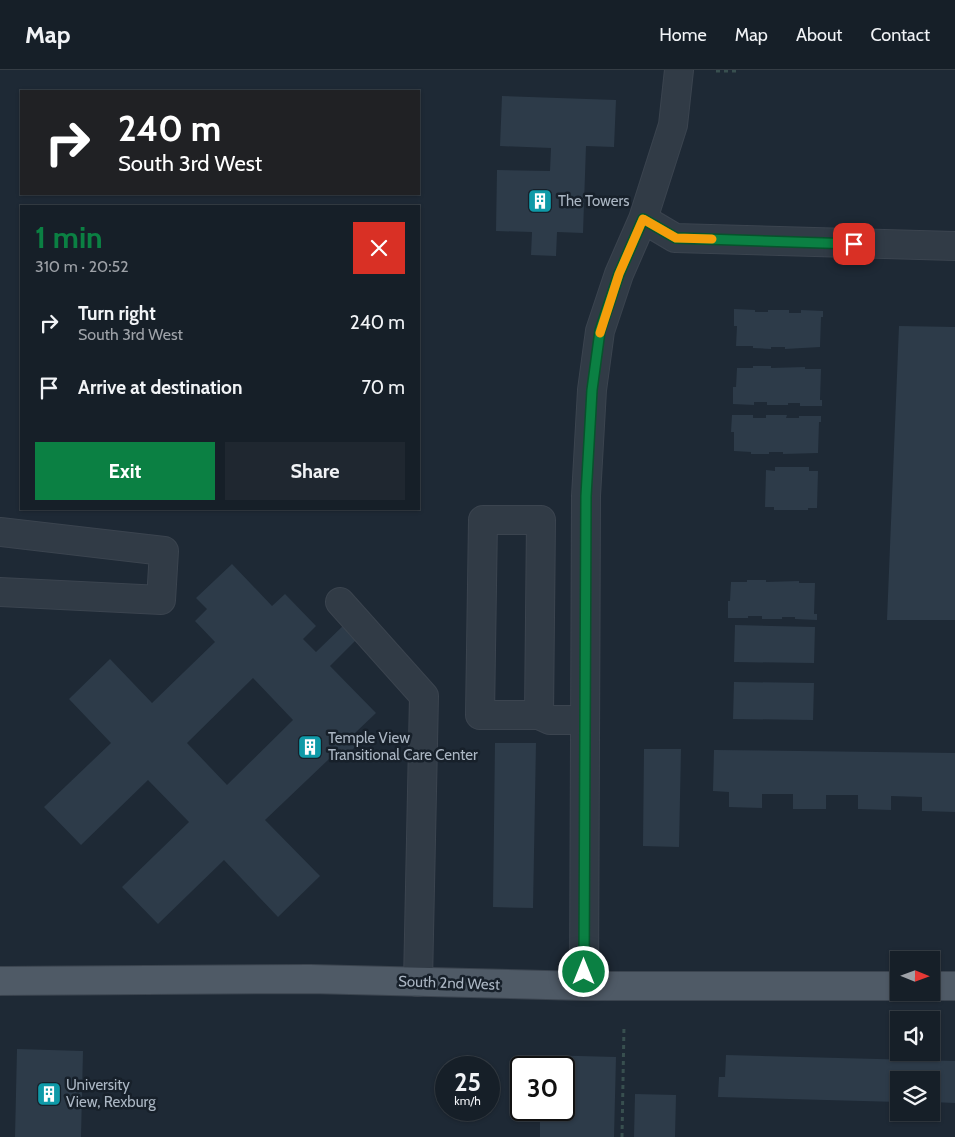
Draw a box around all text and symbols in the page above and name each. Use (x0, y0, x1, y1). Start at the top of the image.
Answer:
text: Map (25, 20, 71, 49)
text: Home (659, 24, 707, 46)
text: Map (735, 24, 768, 46)
text: About (796, 24, 842, 46)
text: Contact (870, 24, 930, 46)
text: 240 m (118, 107, 221, 150)
icon: right (35, 110, 100, 175)
text: South 3rd West (118, 150, 262, 177)
building icon: The Towers (527, 188, 553, 214)
place label: The Towers (558, 192, 630, 210)
text: 1 min (35, 219, 103, 256)
button: close (353, 222, 405, 274)
pin (833, 223, 875, 265)
icon: arrive (840, 230, 868, 258)
text: 310 m · 20:52 (35, 257, 129, 276)
text: Turn right (78, 302, 156, 325)
icon: right (35, 309, 63, 337)
text: 240 m (350, 311, 405, 334)
text: South 3rd West (78, 325, 183, 344)
icon: arrive (35, 374, 63, 402)
text: Arrive at destination (78, 376, 242, 399)
text: 70 m (361, 376, 405, 399)
button: Exit (35, 442, 215, 500)
button: Share (225, 442, 405, 500)
place label: Temple View Transitional Care Center (328, 729, 478, 764)
building icon: Temple View Transitional Care Center (297, 734, 323, 760)
position arrow (557, 945, 609, 997)
north arrow (890, 951, 940, 1001)
map controls (890, 951, 940, 1121)
street label: South 2nd West (398, 972, 500, 994)
button: sound (890, 1011, 940, 1061)
speed limit sign: 30 (510, 1056, 575, 1121)
text: 25 (454, 1067, 481, 1097)
button: layers (890, 1071, 940, 1121)
place label: University View, Rexburg (66, 1076, 156, 1111)
building icon: University View, Rexburg (36, 1081, 62, 1107)
text: km/h (454, 1093, 481, 1108)

